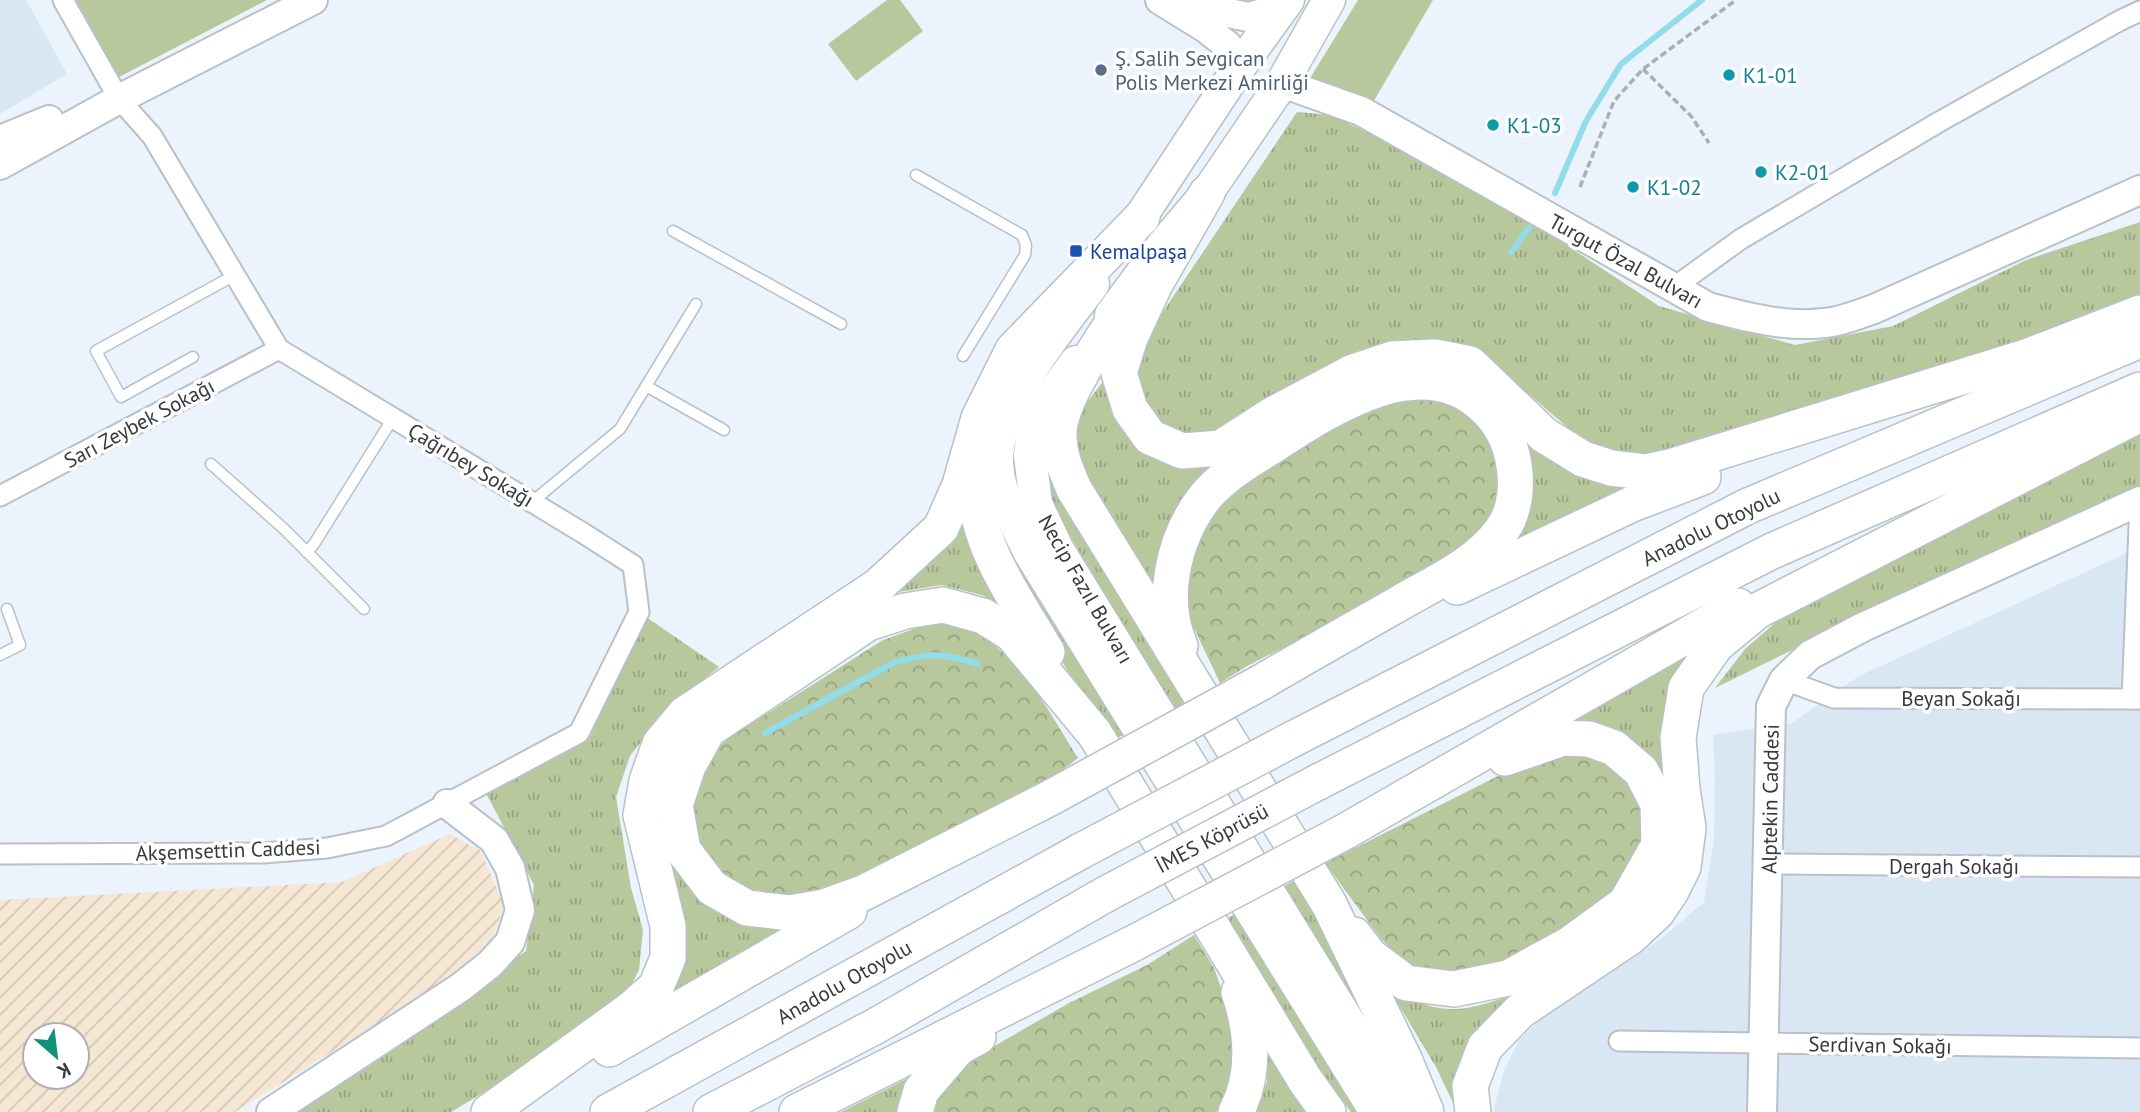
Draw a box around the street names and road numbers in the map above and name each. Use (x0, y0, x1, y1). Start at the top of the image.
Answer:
street label: Turgut Özal Bulvarı (1544, 208, 1708, 314)
street label: Sarı Zeybek Sokağı (59, 372, 219, 474)
street label: Çağrıbey Sokağı (403, 417, 539, 513)
street label: Anadolu Otoyolu (1638, 482, 1784, 572)
street label: Necip Fazıl Bulvarı (1032, 510, 1140, 668)
street label: Beyan Sokağı (1901, 685, 2021, 712)
street label: Alptekin Caddesi (1755, 724, 1785, 874)
street label: İMES Köprüsü (1151, 797, 1273, 879)
street label: Akşemsettin Caddesi (135, 833, 321, 867)
street label: Dergah Sokağı (1889, 853, 2019, 880)
street label: Anadolu Otoyolu (772, 934, 916, 1030)
street label: Serdivan Sokağı (1808, 1030, 1952, 1060)

